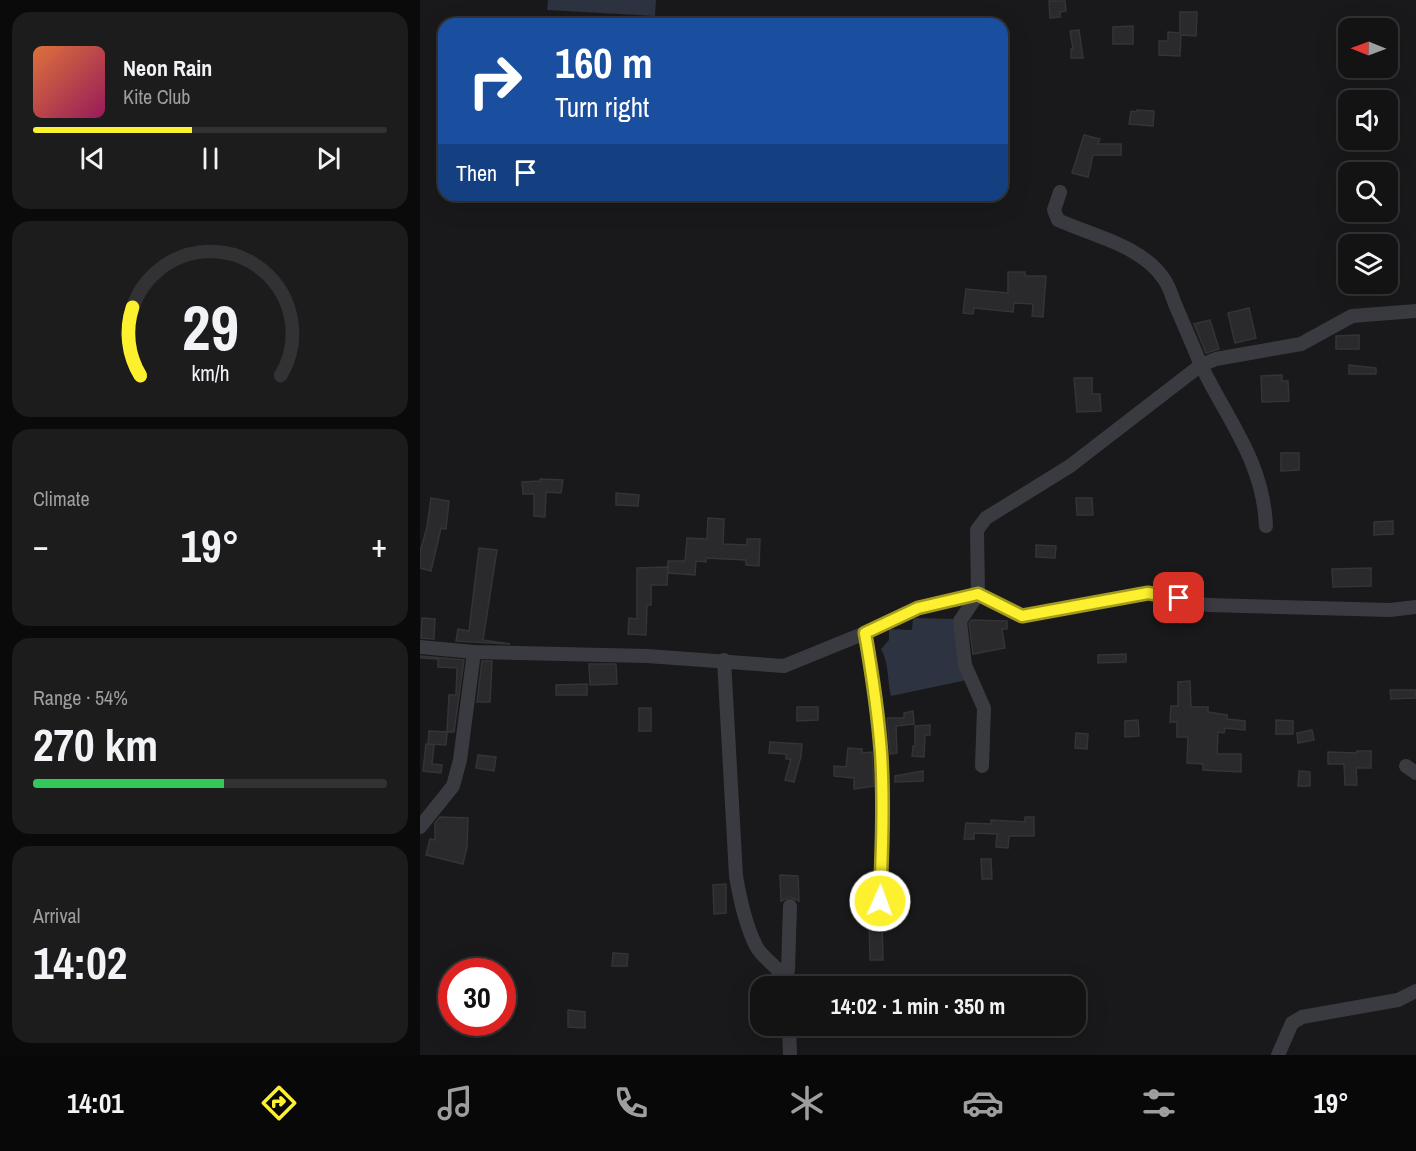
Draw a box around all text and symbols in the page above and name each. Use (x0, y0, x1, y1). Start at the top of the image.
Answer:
north arrow (1338, 18, 1398, 78)
map controls (1338, 18, 1398, 294)
text: 160 m (555, 35, 653, 91)
icon: right (456, 42, 534, 120)
text: Neon Rain (123, 53, 212, 83)
text: Kite Club (123, 83, 190, 110)
text: Turn right (555, 89, 649, 125)
button: sound (1338, 90, 1398, 150)
icon: previous (76, 142, 109, 175)
icon: pause (194, 142, 227, 175)
icon: next (312, 142, 345, 175)
icon: arrive (509, 156, 542, 189)
text: Then (456, 158, 497, 188)
button: search (1338, 162, 1398, 222)
button: layers (1338, 234, 1398, 294)
text: 29 (182, 285, 238, 369)
text: km/h (191, 359, 229, 388)
text: Climate (33, 485, 90, 512)
text: 19° (180, 515, 240, 576)
text: − (33, 523, 49, 567)
text: + (371, 523, 387, 567)
pin (1153, 572, 1204, 623)
icon: arrive (1162, 581, 1195, 614)
text: Range · 54% (33, 684, 128, 711)
text: 270 km (33, 714, 158, 775)
position arrow (848, 869, 912, 933)
text: Arrival (33, 902, 80, 929)
text: 14:02 (33, 932, 127, 993)
speed limit sign: 30 (438, 958, 516, 1036)
text: 14:02 · 1 min · 350 m (831, 991, 1005, 1021)
icon: directions (258, 1082, 300, 1124)
icon: music (434, 1082, 476, 1124)
icon: phone (610, 1082, 652, 1124)
icon: climate (786, 1082, 828, 1124)
icon: car (962, 1082, 1004, 1124)
icon: filters (1138, 1082, 1180, 1124)
text: 14:01 (67, 1085, 124, 1121)
text: 19° (1314, 1085, 1349, 1121)

